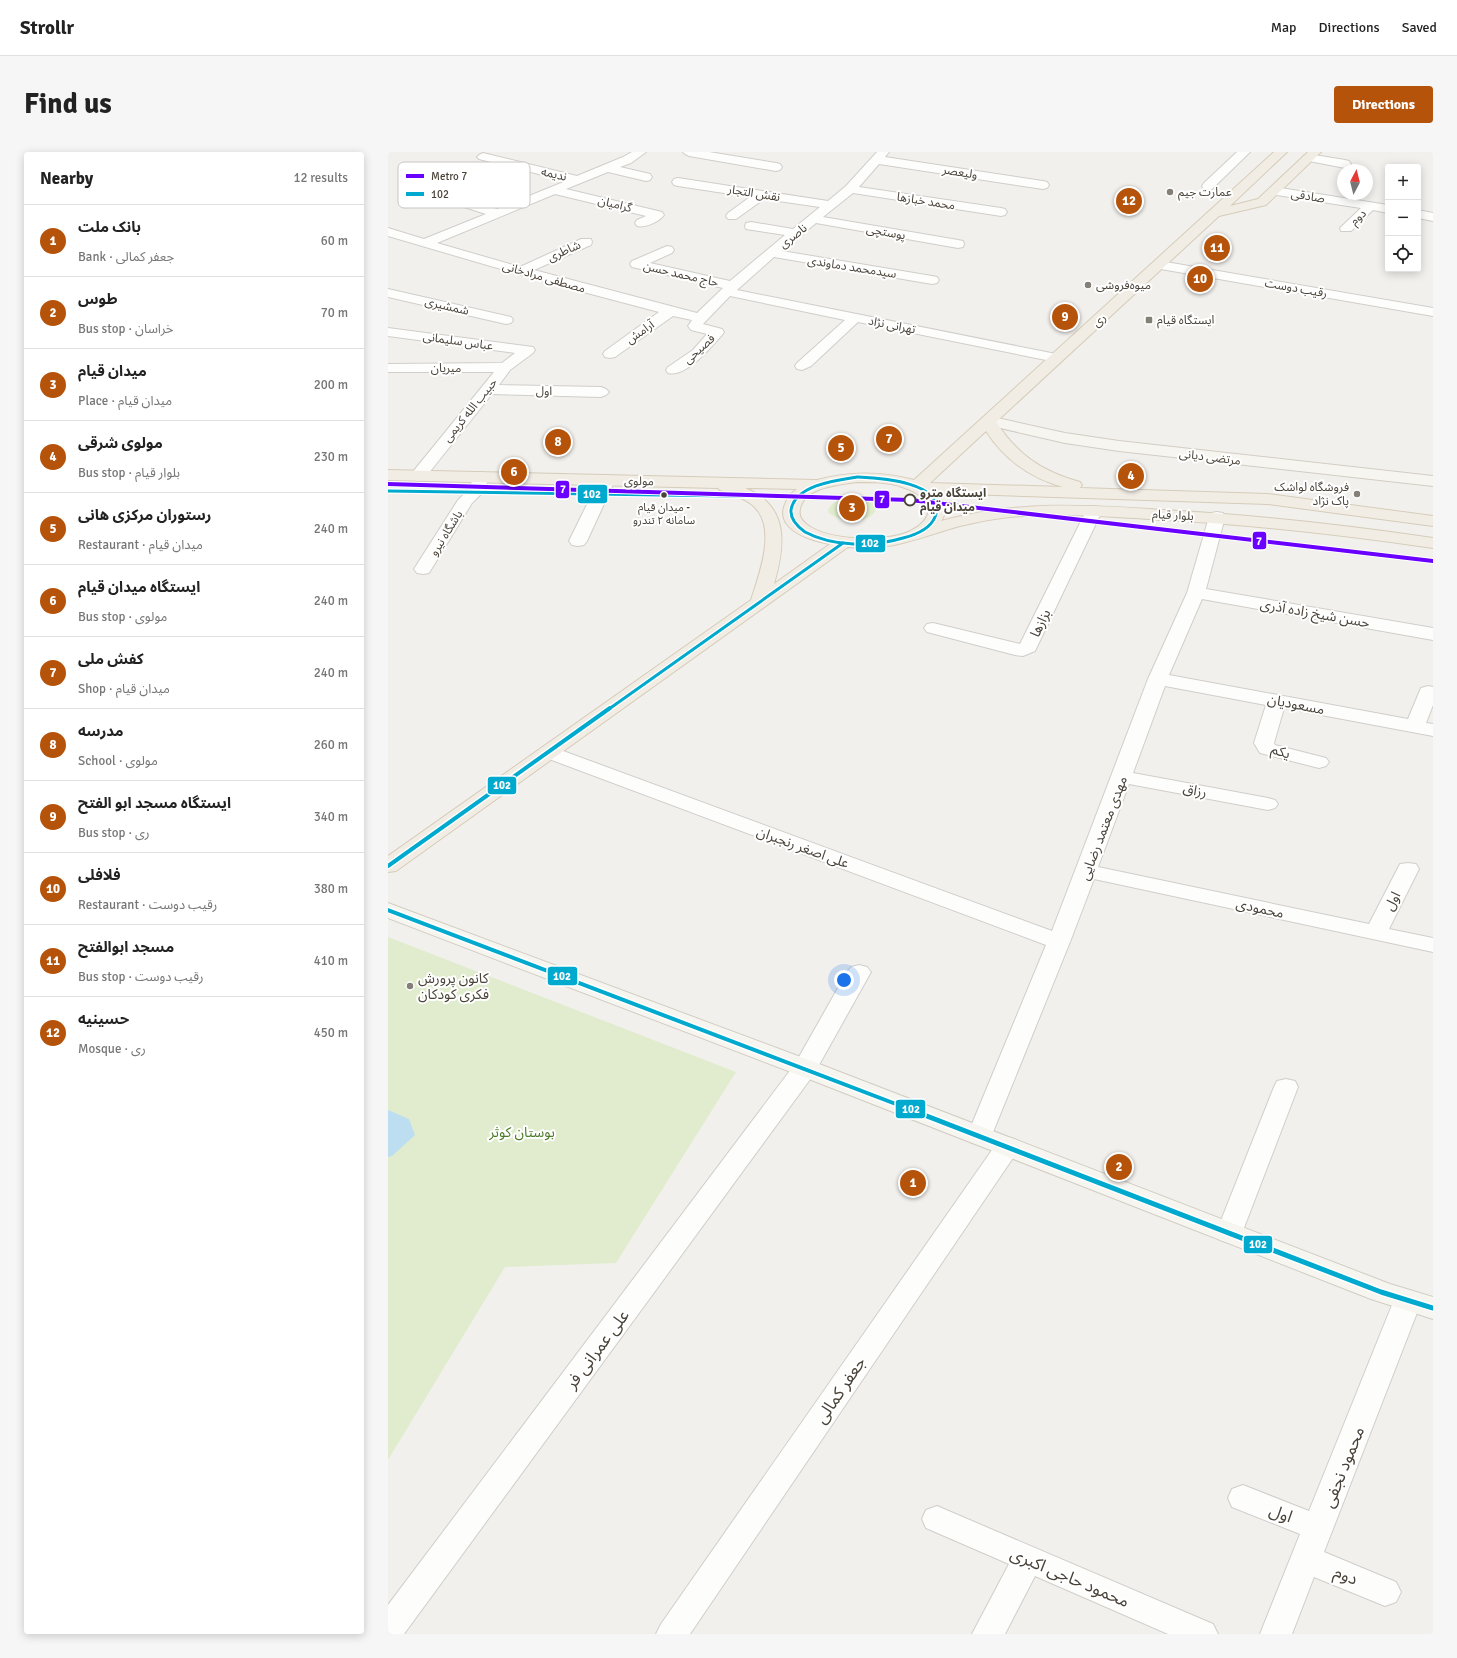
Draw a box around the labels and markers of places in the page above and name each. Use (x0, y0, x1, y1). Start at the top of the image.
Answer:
place label: عمارت جیم (1178, 185, 1232, 201)
pin: 12 (1116, 186, 1142, 216)
marker: عمارت جیم (1165, 187, 1175, 197)
pin: 11 (1204, 233, 1230, 263)
pin: 10 (1187, 264, 1213, 294)
place label: میوه‌فروشی (1096, 278, 1151, 293)
marker: میوه‌فروشی (1083, 280, 1093, 290)
pin: 9 (1052, 302, 1078, 332)
place label: ایستگاه قیام (1157, 313, 1214, 329)
marker: ایستگاه قیام (1144, 315, 1154, 325)
pin: 7 (876, 424, 902, 454)
pin: 8 (545, 427, 571, 457)
pin: 5 (828, 433, 854, 463)
pin: 6 (501, 457, 527, 487)
pin: 4 (1118, 461, 1144, 491)
place label: فروشگاه لواشک پاک نژاد (1274, 480, 1349, 509)
place label: ایستگاه مترو میدان قیام (920, 486, 986, 516)
marker: فروشگاه لواشک پاک نژاد (1352, 489, 1362, 499)
marker: میدان قیام - سامانه ۲ تندرو (659, 490, 669, 500)
pin: 3 (839, 493, 865, 523)
marker: ایستگاه مترو میدان قیام (903, 493, 917, 507)
place label: میدان قیام - سامانه ۲ تندرو (633, 501, 695, 527)
place label: کانون پرورش فکری کودکان (418, 970, 489, 1003)
marker: کانون پرورش فکری کودکان (405, 981, 415, 991)
pin: 2 (1106, 1152, 1132, 1182)
pin: 1 (900, 1168, 926, 1198)

